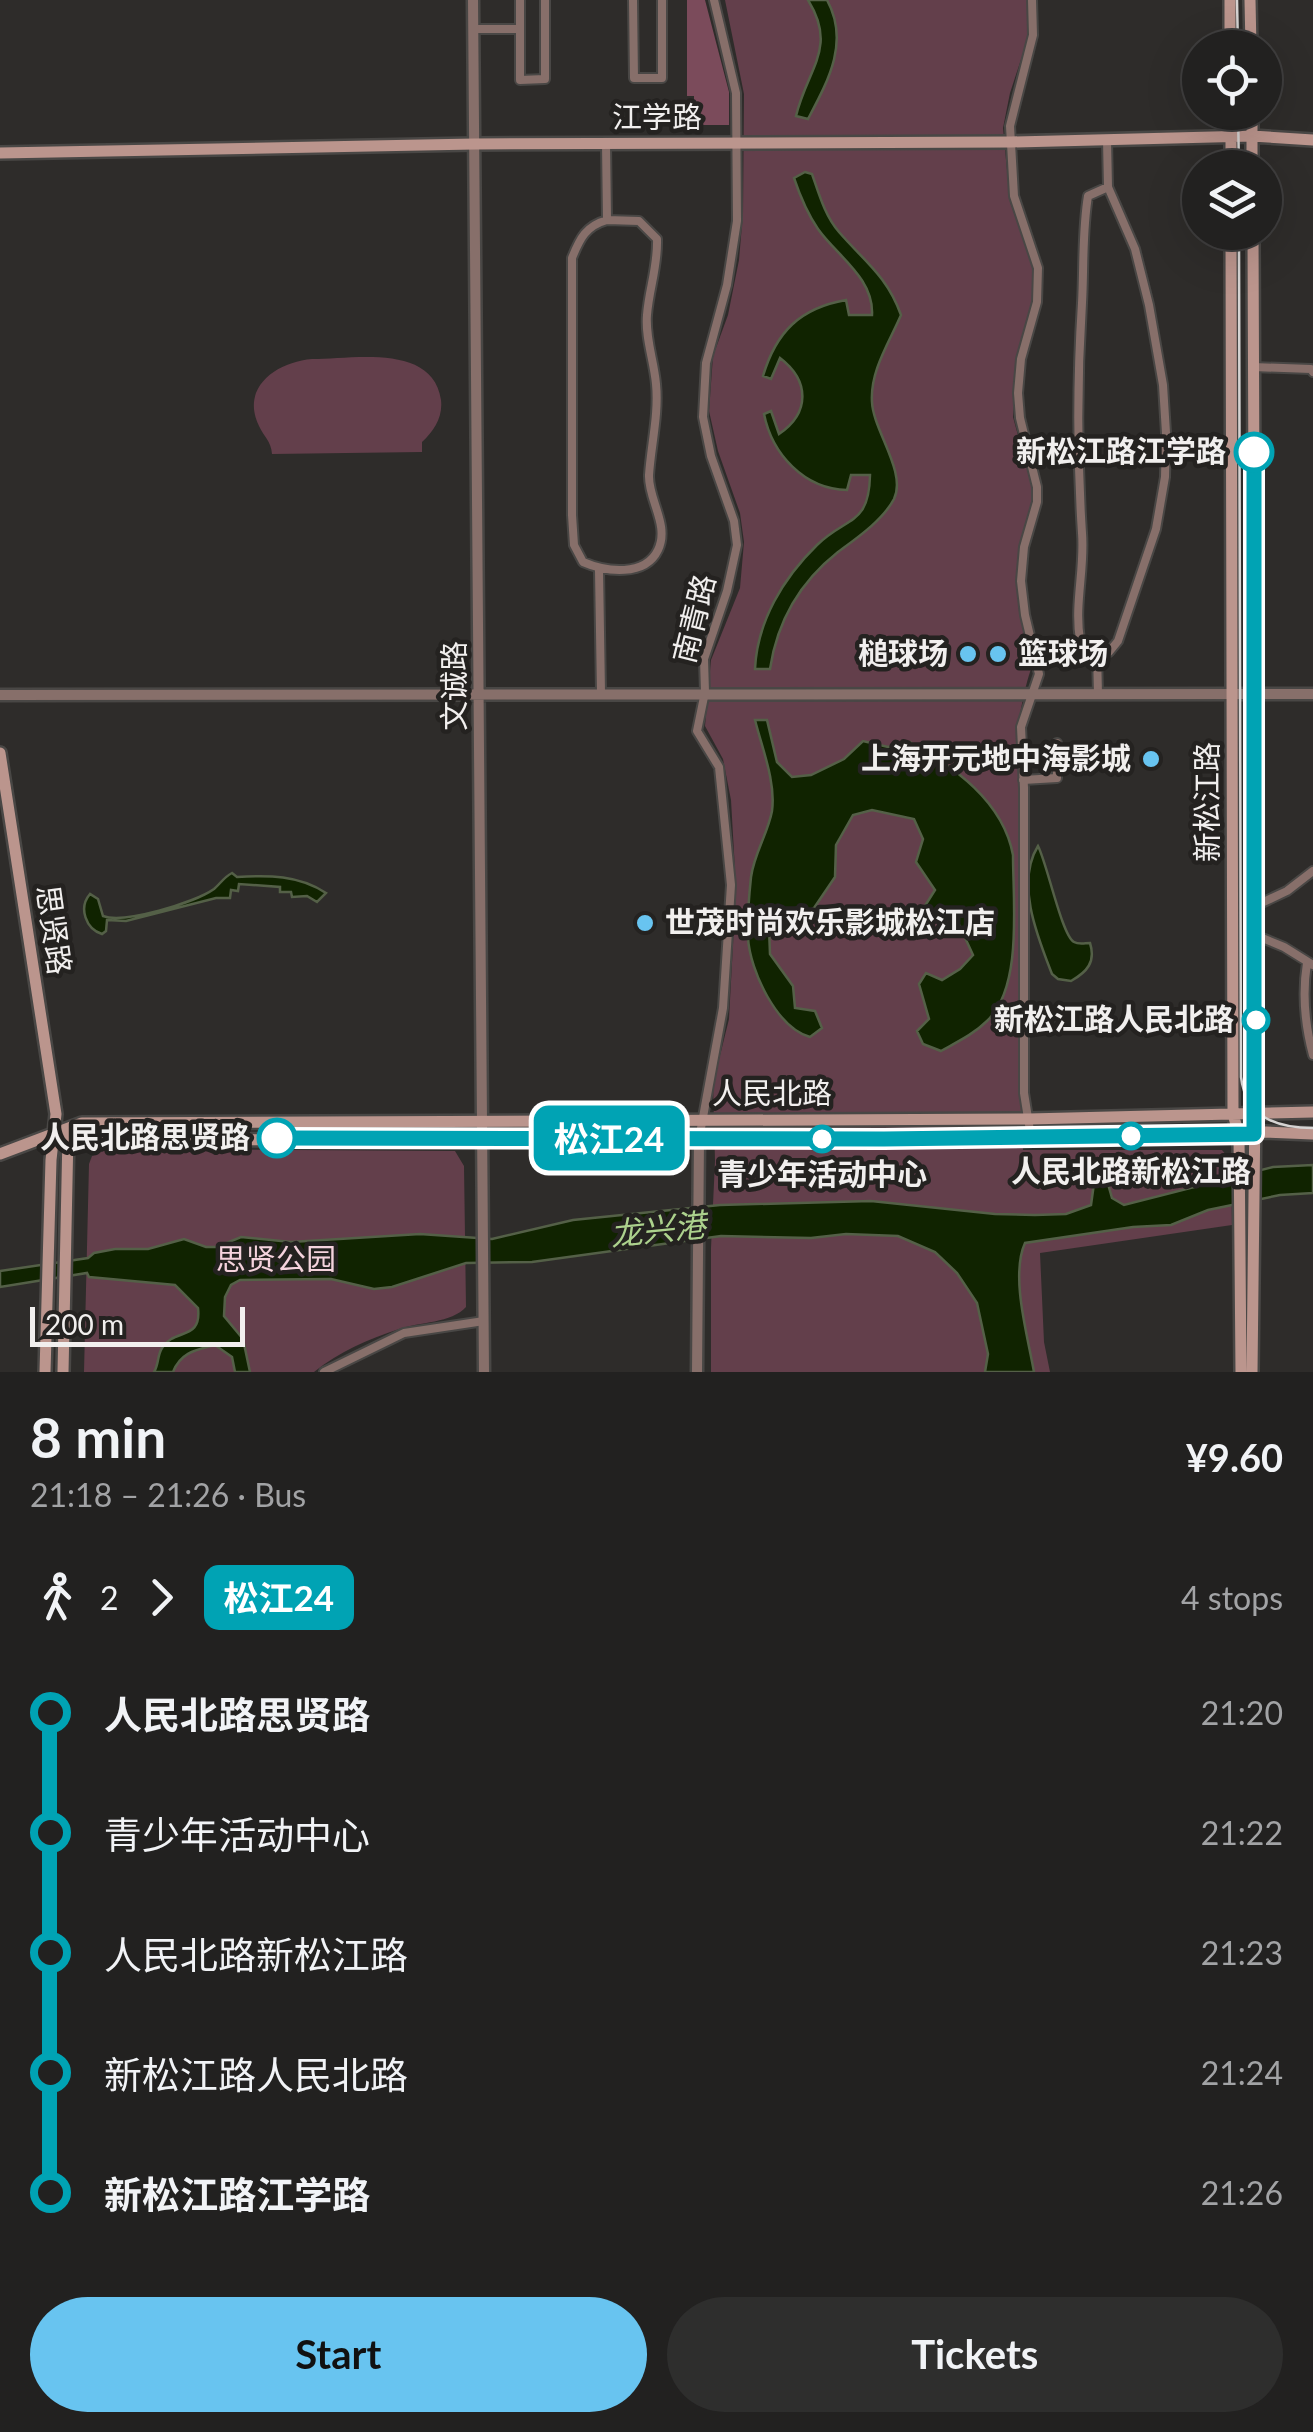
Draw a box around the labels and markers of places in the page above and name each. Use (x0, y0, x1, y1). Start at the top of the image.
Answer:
place label: 新松江路江学路 (1016, 432, 1226, 468)
marker: 新松江路江学路 (1235, 433, 1273, 471)
place label: 槌球场 (858, 634, 948, 670)
place label: 篮球场 (1018, 634, 1108, 670)
marker: 槌球场 (957, 643, 979, 665)
marker: 篮球场 (987, 643, 1009, 665)
place label: 上海开元地中海影城 (861, 739, 1131, 775)
marker: 上海开元地中海影城 (1140, 748, 1162, 770)
place label: 世茂时尚欢乐影城松江店 (665, 903, 995, 939)
marker: 世茂时尚欢乐影城松江店 (634, 912, 656, 934)
place label: 新松江路人民北路 (994, 1000, 1234, 1036)
marker: 新松江路人民北路 (1243, 1007, 1269, 1033)
place label: 人民北路思贤路 (40, 1118, 250, 1154)
marker: 人民北路思贤路 (258, 1119, 296, 1157)
marker: 人民北路新松江路 (1118, 1123, 1144, 1149)
marker: 青少年活动中心 (809, 1126, 835, 1152)
place label: 人民北路新松江路 (1011, 1152, 1251, 1188)
place label: 青少年活动中心 (717, 1155, 927, 1191)

